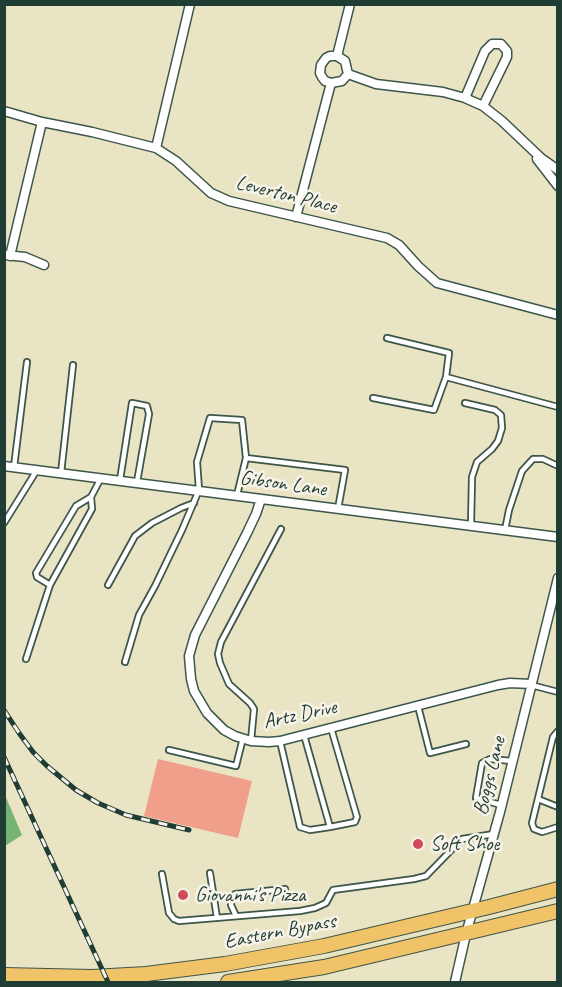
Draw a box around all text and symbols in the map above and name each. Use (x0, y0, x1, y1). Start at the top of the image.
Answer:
street label: Leverton Place (233, 170, 339, 220)
street label: Gibson Lane (238, 465, 328, 503)
street label: Artz Drive (261, 695, 339, 735)
street label: Boggs Lane (468, 734, 512, 818)
place label: Soft Shoe (430, 831, 499, 857)
marker: Soft Shoe (411, 837, 425, 851)
place label: Giovanni's Pizza (195, 882, 305, 908)
marker: Giovanni's Pizza (176, 888, 190, 902)
street label: Eastern Bypass (222, 909, 338, 955)

